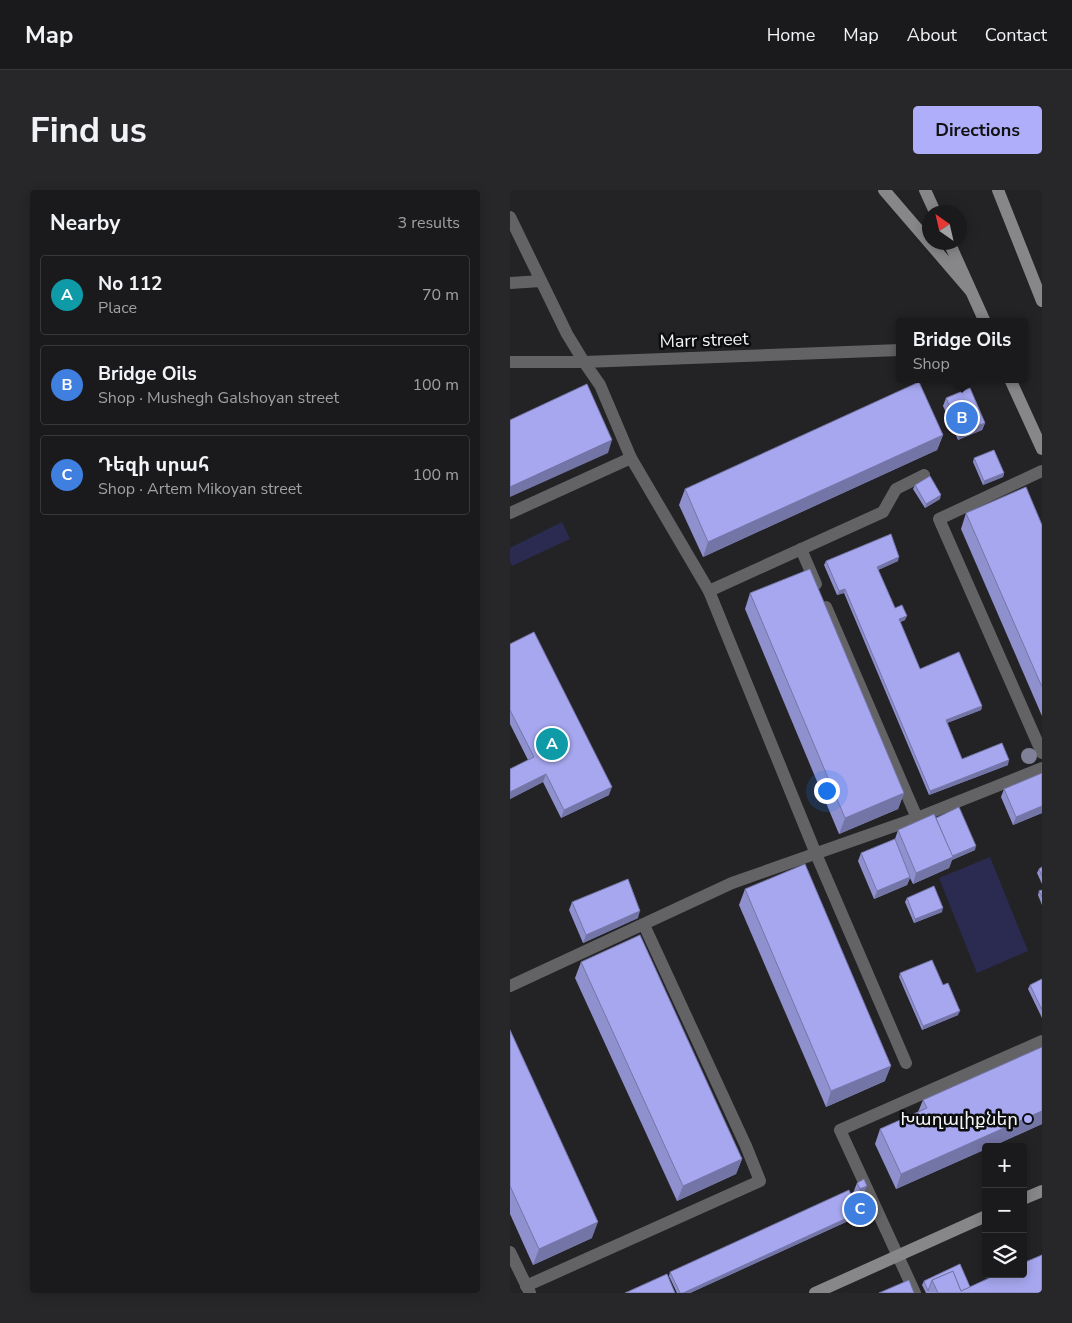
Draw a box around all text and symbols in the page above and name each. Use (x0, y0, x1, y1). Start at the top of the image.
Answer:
text: Map (25, 19, 73, 51)
text: Home (767, 23, 815, 47)
text: Map (843, 23, 879, 47)
text: About (907, 23, 957, 47)
text: Contact (985, 23, 1047, 47)
button: Directions (913, 106, 1042, 154)
text: Find us (30, 107, 147, 154)
north arrow (922, 205, 967, 250)
text: Nearby (50, 209, 120, 237)
text: 3 results (398, 212, 460, 234)
text: No 112 (98, 271, 163, 297)
text: A (61, 284, 73, 306)
text: 70 m (422, 284, 459, 306)
text: Place (98, 297, 137, 319)
popup (896, 318, 1028, 383)
street label: Marr street (659, 326, 750, 354)
text: Bridge Oils (913, 327, 1011, 353)
text: Shop (913, 353, 950, 375)
text: Bridge Oils (98, 361, 197, 387)
text: B (61, 374, 73, 396)
text: 100 m (412, 374, 459, 396)
text: Shop · Mushegh Galshoyan street (98, 387, 339, 409)
pin: B (946, 399, 978, 437)
text: Դեզի սրահ (98, 452, 210, 478)
text: C (62, 464, 72, 486)
text: 100 m (412, 464, 459, 486)
text: Shop · Artem Mikoyan street (98, 478, 302, 500)
pin: A (536, 725, 568, 763)
your location (814, 778, 840, 804)
place label: Խաղալիքներ (900, 1107, 1018, 1131)
marker: Խաղալիքներ (1022, 1113, 1034, 1125)
map controls (982, 1143, 1027, 1278)
button: + (982, 1143, 1027, 1188)
button: − (982, 1188, 1027, 1233)
pin: C (844, 1190, 876, 1228)
button: layers (982, 1233, 1027, 1278)

